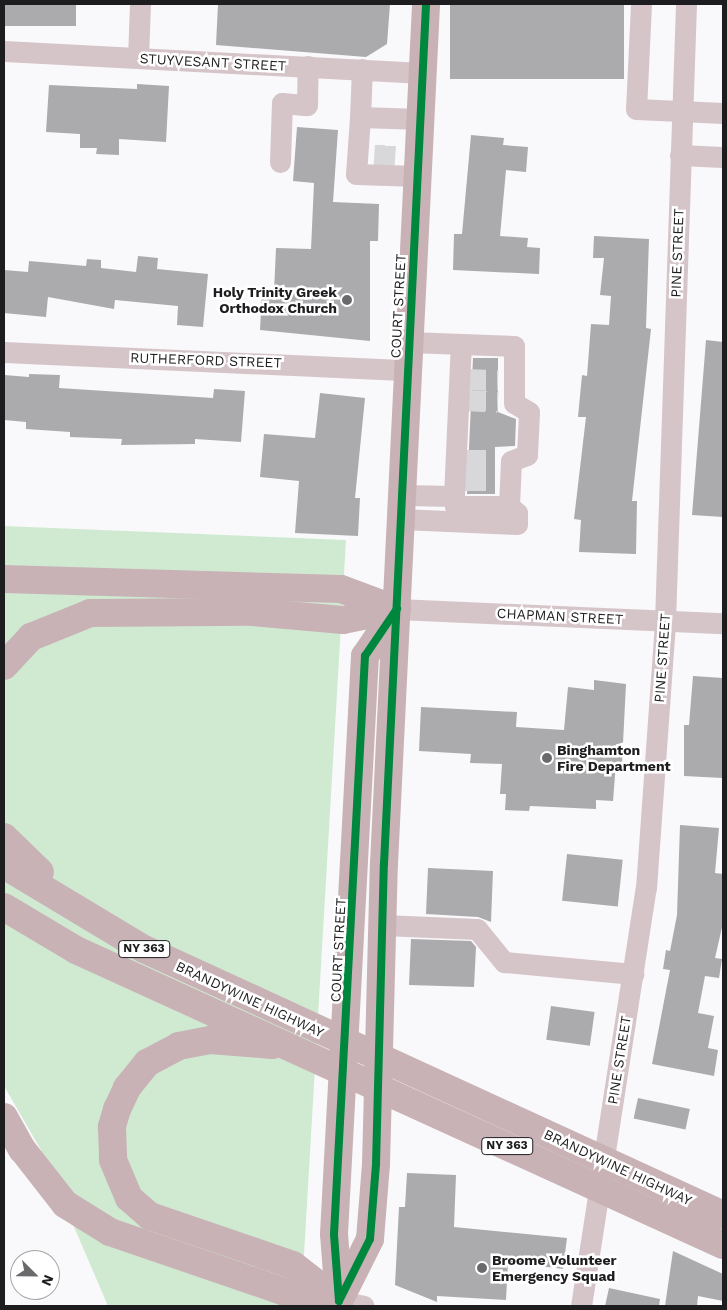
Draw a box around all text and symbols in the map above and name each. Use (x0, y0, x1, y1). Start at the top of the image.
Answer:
street label: STUYVESANT STREET (139, 50, 287, 74)
street label: PINE STREET (667, 208, 687, 298)
street label: COURT STREET (387, 253, 409, 359)
place label: Holy Trinity Greek Orthodox Church (212, 284, 337, 316)
marker: Holy Trinity Greek Orthodox Church (341, 294, 353, 306)
street label: RUTHERFORD STREET (130, 349, 282, 371)
street label: CHAPMAN STREET (496, 604, 624, 628)
street label: PINE STREET (651, 613, 673, 703)
place label: Binghamton Fire Department (557, 742, 671, 774)
marker: Binghamton Fire Department (541, 752, 553, 764)
street label: COURT STREET (327, 897, 349, 1003)
road number: NY 363 (118, 940, 170, 959)
street label: BRANDYWINE HIGHWAY (173, 957, 327, 1041)
street label: PINE STREET (604, 1015, 634, 1105)
street label: BRANDYWINE HIGHWAY (541, 1125, 695, 1209)
road number: NY 363 (481, 1136, 533, 1156)
north arrow (10, 1250, 60, 1300)
place label: Broome Volunteer Emergency Squad (492, 1252, 617, 1284)
marker: Broome Volunteer Emergency Squad (476, 1262, 488, 1274)
text: N (38, 1273, 57, 1288)

